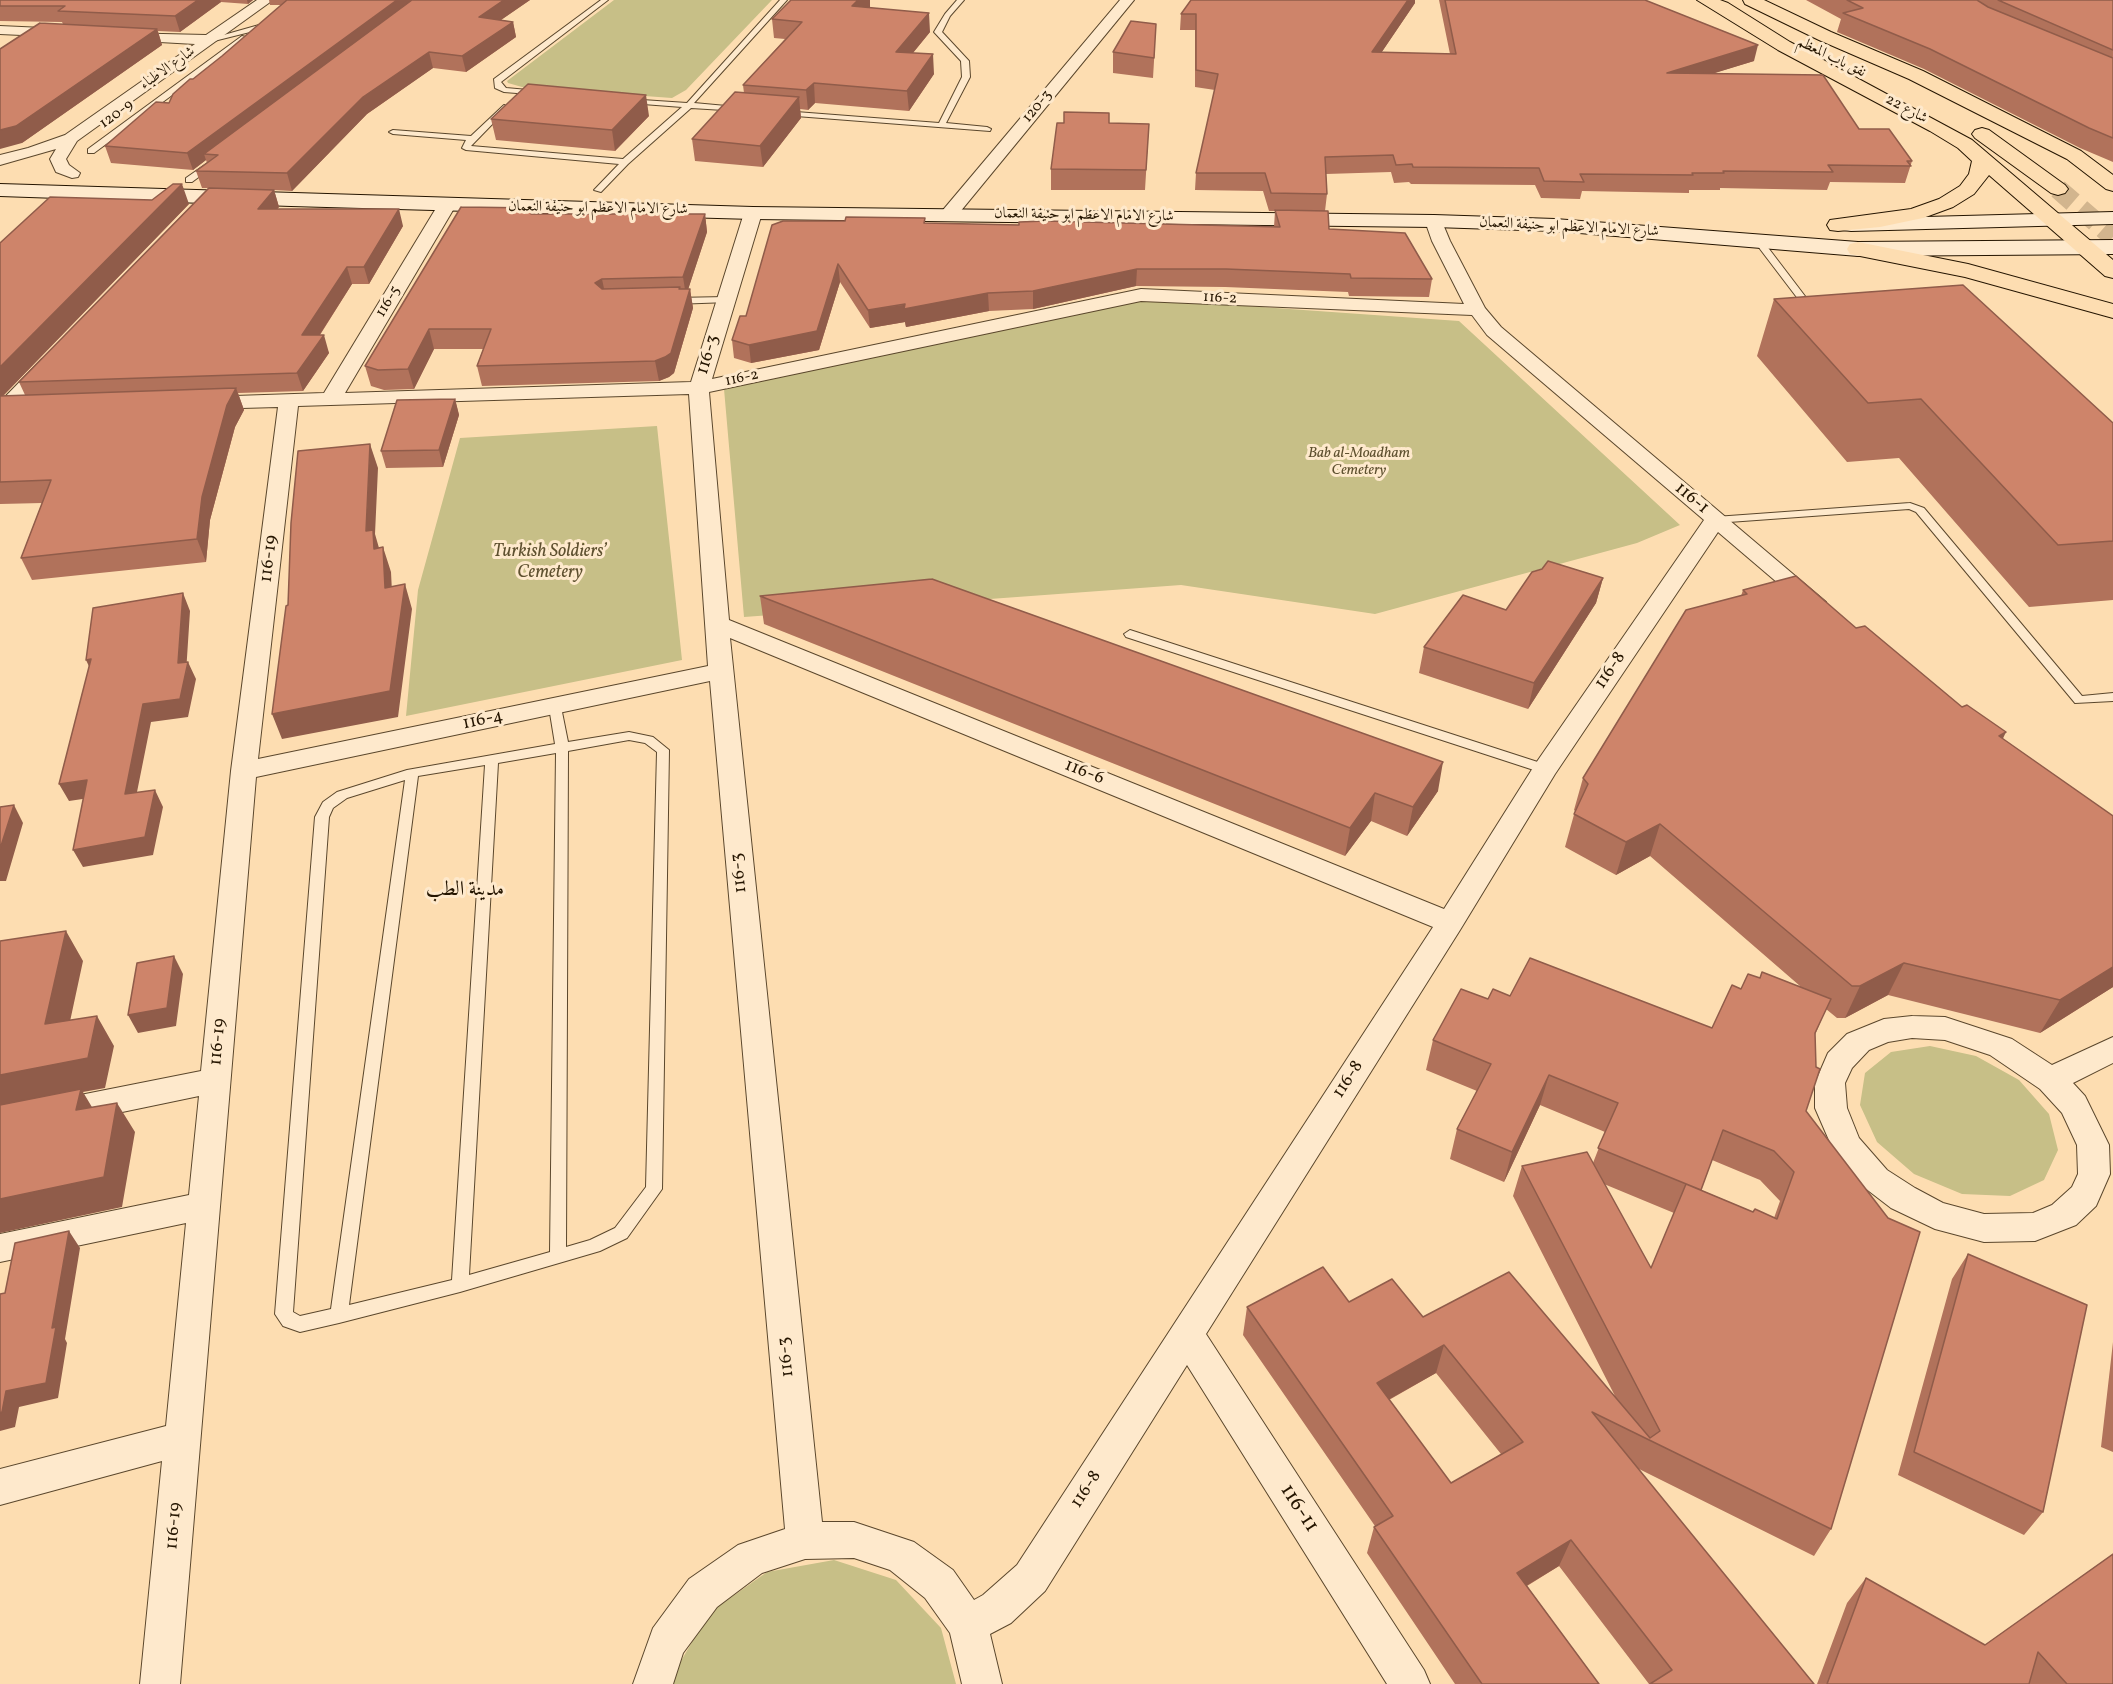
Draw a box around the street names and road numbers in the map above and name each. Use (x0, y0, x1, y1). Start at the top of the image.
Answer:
street label: نفق باب المعظم (1794, 34, 1868, 82)
street label: شارع الاطباء (137, 43, 199, 95)
street label: 120-3 (1019, 87, 1057, 127)
street label: شارع 22 (1882, 91, 1930, 129)
street label: 120-9 (97, 97, 137, 133)
street label: شارع الامام الاعظم ابو حنيفة النعمان (508, 198, 688, 220)
street label: شارع الامام الاعظم ابو حنيفة النعمان (994, 205, 1174, 227)
street label: شارع الامام الاعظم ابو حنيفة النعمان (1479, 214, 1659, 242)
street label: 116-5 (373, 283, 405, 321)
street label: 116-2 (1203, 289, 1237, 309)
street label: 116-3 (693, 333, 725, 377)
street label: 116-2 (723, 367, 761, 391)
street label: 116-1 (1669, 478, 1713, 520)
street label: 116-19 (256, 534, 284, 584)
street label: 116-8 (1591, 648, 1631, 694)
street label: 116-4 (461, 706, 505, 736)
street label: 116-6 (1061, 755, 1107, 791)
street label: 116-3 (727, 852, 753, 894)
street label: 116-19 (206, 1017, 232, 1067)
street label: 116-8 (1329, 1057, 1369, 1103)
street label: 116-3 (774, 1336, 800, 1378)
street label: 116-8 (1067, 1467, 1107, 1513)
street label: 116-11 (1273, 1480, 1323, 1538)
street label: 116-19 (162, 1501, 188, 1551)

